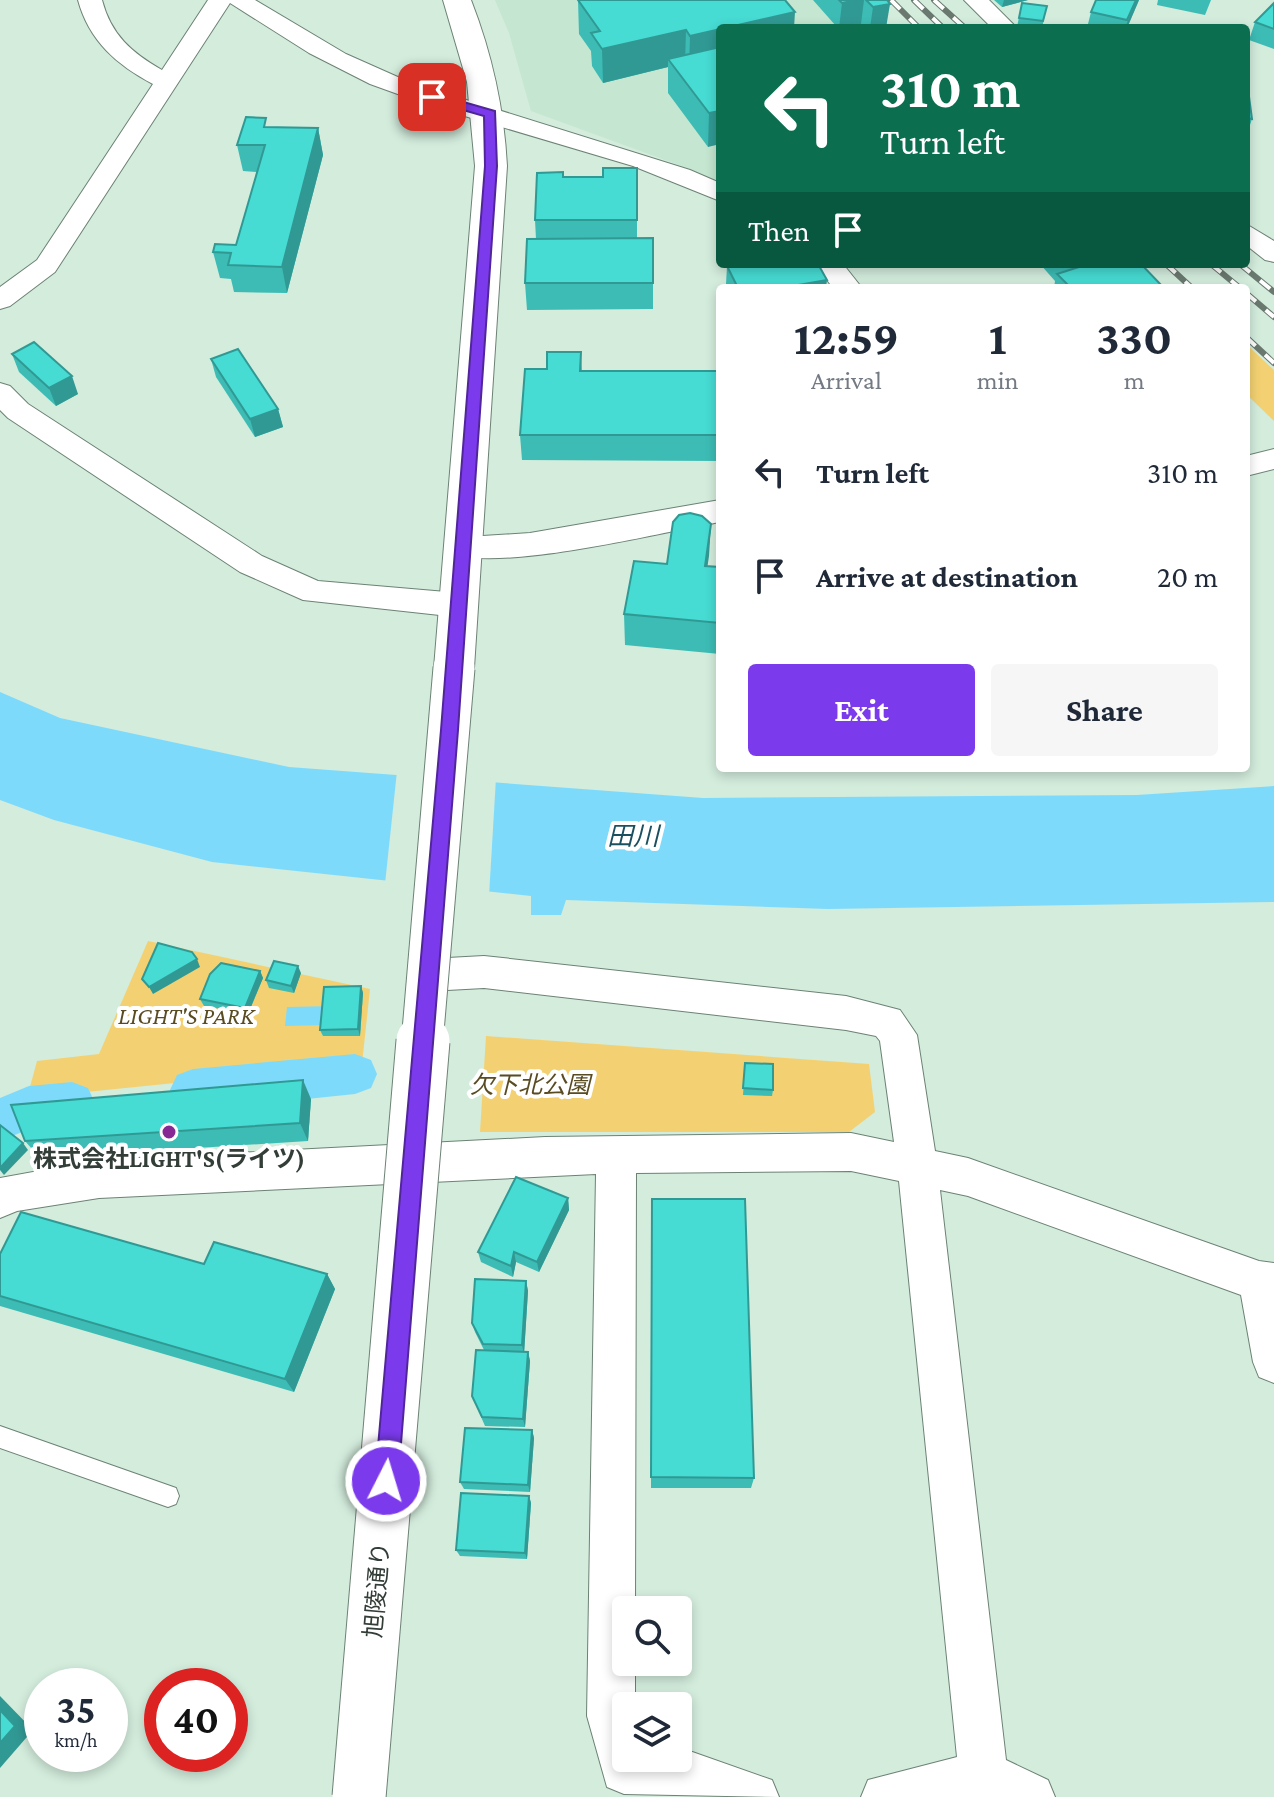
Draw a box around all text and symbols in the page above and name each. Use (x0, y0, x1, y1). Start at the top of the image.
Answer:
icon: left (748, 56, 852, 160)
text: 310 m (880, 57, 1021, 119)
pin (398, 63, 466, 131)
icon: arrive (410, 75, 454, 119)
text: Turn left (880, 122, 1005, 162)
icon: arrive (826, 208, 870, 252)
text: Then (748, 214, 810, 247)
text: 12:59 (794, 311, 899, 364)
text: 1 (989, 311, 1007, 364)
text: 330 (1096, 311, 1172, 364)
text: Arrival (811, 366, 882, 395)
text: min (977, 366, 1018, 395)
text: m (1124, 366, 1145, 395)
icon: left (748, 450, 792, 494)
text: Turn left (816, 456, 929, 489)
text: 310 m (1147, 456, 1218, 489)
icon: arrive (748, 554, 792, 598)
text: Arrive at destination (816, 560, 1078, 593)
text: 20 m (1157, 560, 1218, 593)
button: Exit (748, 664, 975, 756)
button: Share (991, 664, 1218, 756)
water label: 田川 (607, 822, 662, 851)
park label: LIGHT'S PARK (118, 1002, 256, 1029)
park label: 欠下北公園 (470, 1071, 593, 1098)
marker: 株式会社LIGHT'S(ライツ) (160, 1123, 178, 1141)
place label: 株式会社LIGHT'S(ライツ) (33, 1145, 305, 1173)
position arrow (344, 1439, 428, 1523)
street label: 旭陵通り (359, 1541, 394, 1639)
map controls (612, 1596, 692, 1772)
button: search (612, 1596, 692, 1676)
speed limit sign: 40 (144, 1668, 248, 1772)
text: 35 (56, 1687, 96, 1732)
button: layers (612, 1692, 692, 1772)
text: km/h (54, 1729, 98, 1751)

